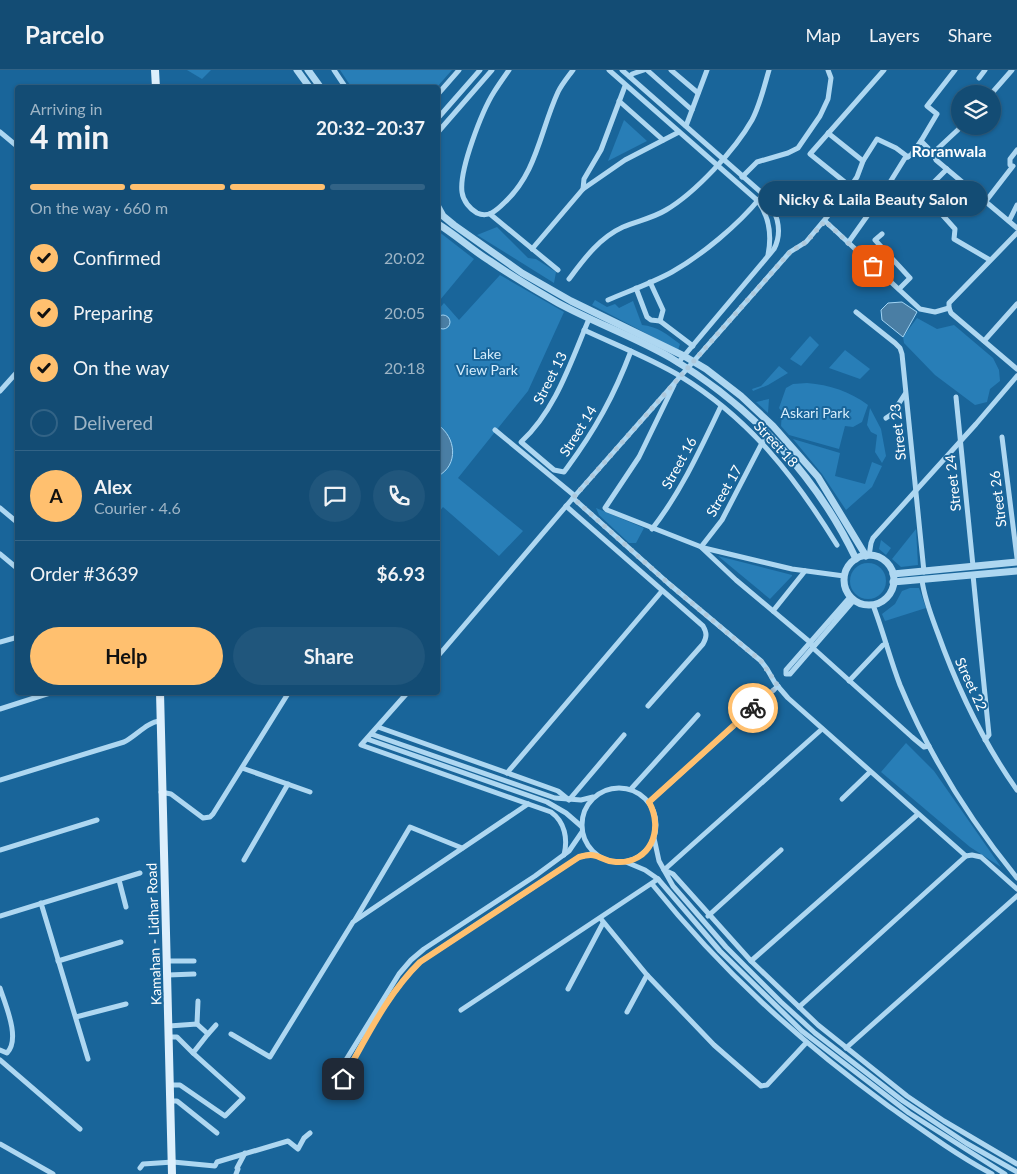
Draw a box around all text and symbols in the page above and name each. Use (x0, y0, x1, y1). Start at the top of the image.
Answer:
text: Parcelo (25, 20, 104, 49)
text: Map (805, 24, 841, 46)
text: Layers (869, 24, 920, 46)
text: Share (948, 24, 992, 46)
map controls (951, 85, 1001, 135)
button: layers (951, 85, 1001, 135)
text: Arriving in (30, 99, 103, 118)
text: 20:32–20:37 (316, 116, 425, 139)
text: 4 min (30, 117, 109, 156)
district label: Roranwala (912, 141, 986, 160)
callout: Nicky & Laila Beauty Salon (759, 181, 987, 216)
text: Nicky & Laila Beauty Salon (778, 189, 968, 208)
text: On the way · 660 m (30, 198, 168, 217)
icon: check (30, 244, 58, 272)
pin (852, 245, 894, 287)
text: Confirmed (73, 246, 161, 269)
text: 20:02 (384, 248, 425, 267)
icon: bag (859, 252, 887, 280)
icon: check (30, 299, 58, 327)
text: Preparing (73, 301, 153, 324)
text: 20:05 (384, 303, 425, 322)
park label: Lake View Park (456, 345, 519, 378)
street label: Street 13 (529, 349, 570, 407)
icon: check (30, 354, 58, 382)
text: On the way (73, 356, 169, 379)
text: 20:18 (384, 358, 425, 377)
street label: Street 14 (555, 402, 600, 459)
street label: Street 23 (886, 403, 909, 461)
park label: Askari Park (781, 404, 850, 421)
text: Delivered (73, 411, 153, 434)
street label: Street 18 (751, 417, 802, 470)
street label: Street 16 (657, 434, 700, 492)
street label: Street 24 (941, 454, 964, 512)
street label: Street 17 (702, 462, 745, 520)
button: chat (309, 470, 361, 522)
button: phone (373, 470, 425, 522)
street label: Street 26 (986, 470, 1009, 528)
text: Alex (94, 475, 132, 498)
text: A (49, 484, 63, 507)
text: Courier · 4.6 (94, 498, 181, 517)
text: Order #3639 (30, 562, 139, 585)
text: $6.93 (376, 562, 425, 585)
button: Help (30, 627, 223, 685)
button: Share (233, 627, 425, 685)
street label: Street 22 (952, 655, 991, 713)
courier (728, 683, 778, 733)
icon: bike (739, 694, 767, 722)
street label: Kamahan - Lidhar Road (143, 863, 164, 1005)
pin (322, 1058, 364, 1100)
icon: home (329, 1065, 357, 1093)

